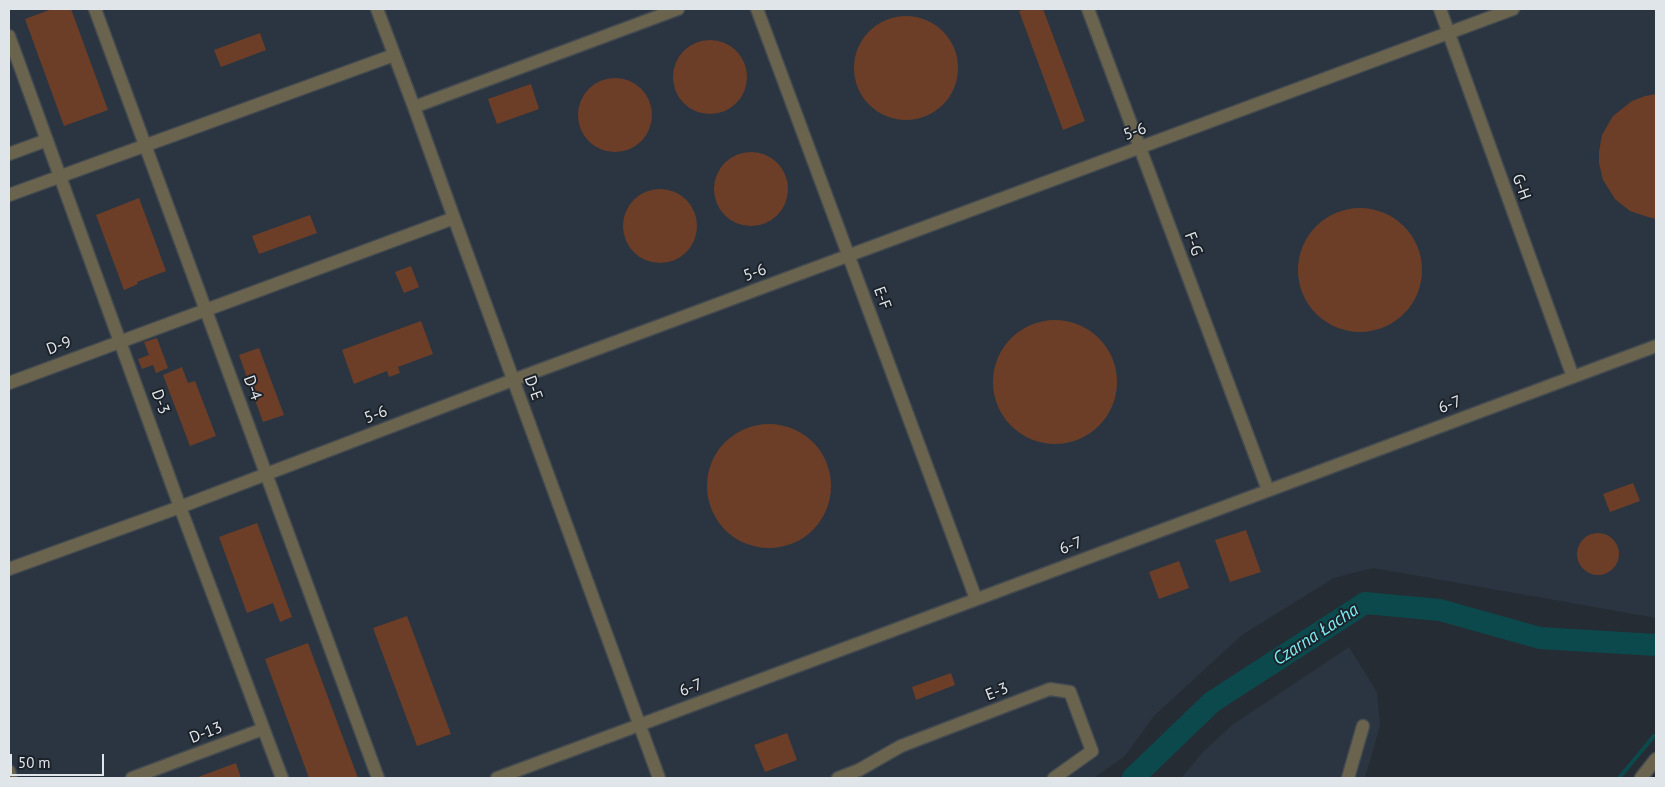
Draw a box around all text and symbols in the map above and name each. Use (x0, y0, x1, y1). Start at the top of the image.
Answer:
street label: 5-6 (1121, 119, 1149, 145)
street label: G-H (1507, 171, 1535, 203)
street label: F-G (1180, 229, 1206, 259)
street label: 5-6 (741, 260, 769, 286)
street label: E-F (869, 284, 895, 312)
street label: D-9 (44, 333, 74, 359)
street label: D-4 (239, 373, 265, 403)
street label: D-E (520, 373, 546, 403)
street label: D-3 (147, 387, 173, 417)
street label: 6-7 (1436, 392, 1464, 418)
street label: 5-6 (362, 402, 390, 428)
street label: 6-7 (1057, 533, 1085, 559)
water label: Czarna Łacha (1269, 599, 1363, 671)
street label: 6-7 (677, 675, 705, 701)
street label: E-3 (983, 679, 1011, 705)
street label: D-13 (187, 718, 225, 748)
scale bar (12, 744, 106, 776)
text: 50 m (18, 753, 51, 772)

